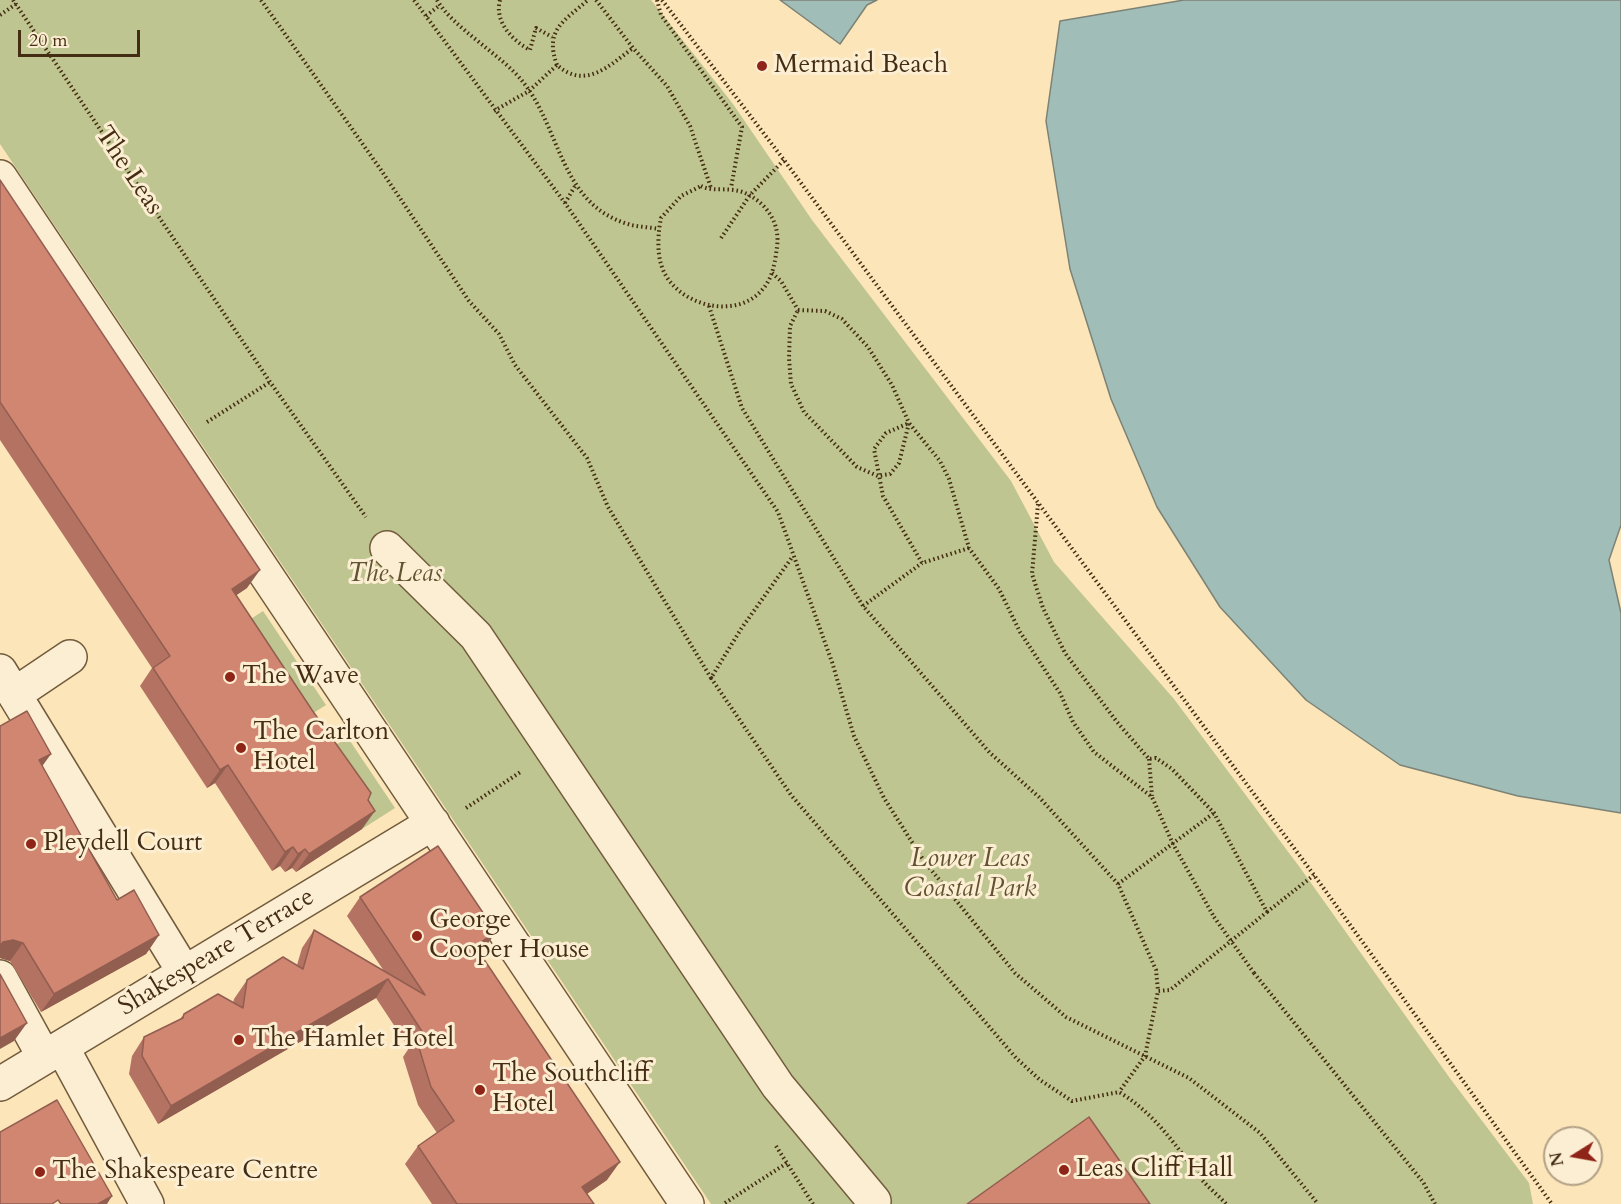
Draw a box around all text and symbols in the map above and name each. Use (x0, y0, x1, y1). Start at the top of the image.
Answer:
scale bar (21, 18, 142, 56)
text: 20 m (29, 28, 68, 53)
place label: Mermaid Beach (774, 50, 948, 82)
marker: Mermaid Beach (755, 59, 769, 73)
street label: The Leas (87, 121, 169, 221)
park label: The Leas (348, 559, 442, 591)
place label: The Wave (242, 661, 359, 693)
marker: The Wave (223, 670, 237, 684)
place label: The Carlton Hotel (253, 717, 389, 778)
marker: The Carlton Hotel (234, 741, 248, 755)
place label: Pleydell Court (43, 828, 202, 860)
marker: Pleydell Court (24, 837, 38, 851)
park label: Lower Leas Coastal Park (904, 844, 1036, 906)
street label: Shakespeare Terrace (113, 882, 321, 1024)
place label: George Cooper House (429, 905, 590, 966)
marker: George Cooper House (410, 929, 424, 943)
place label: The Hamlet Hotel (251, 1024, 454, 1056)
marker: The Hamlet Hotel (232, 1033, 246, 1047)
place label: The Southcliff Hotel (492, 1059, 649, 1120)
marker: The Southcliff Hotel (473, 1083, 487, 1097)
north arrow (1543, 1126, 1603, 1186)
text: N (1545, 1150, 1569, 1168)
place label: Leas Cliff Hall (1076, 1154, 1233, 1186)
place label: The Shakespeare Centre (52, 1156, 318, 1188)
marker: Leas Cliff Hall (1057, 1163, 1071, 1177)
marker: The Shakespeare Centre (33, 1165, 47, 1179)

